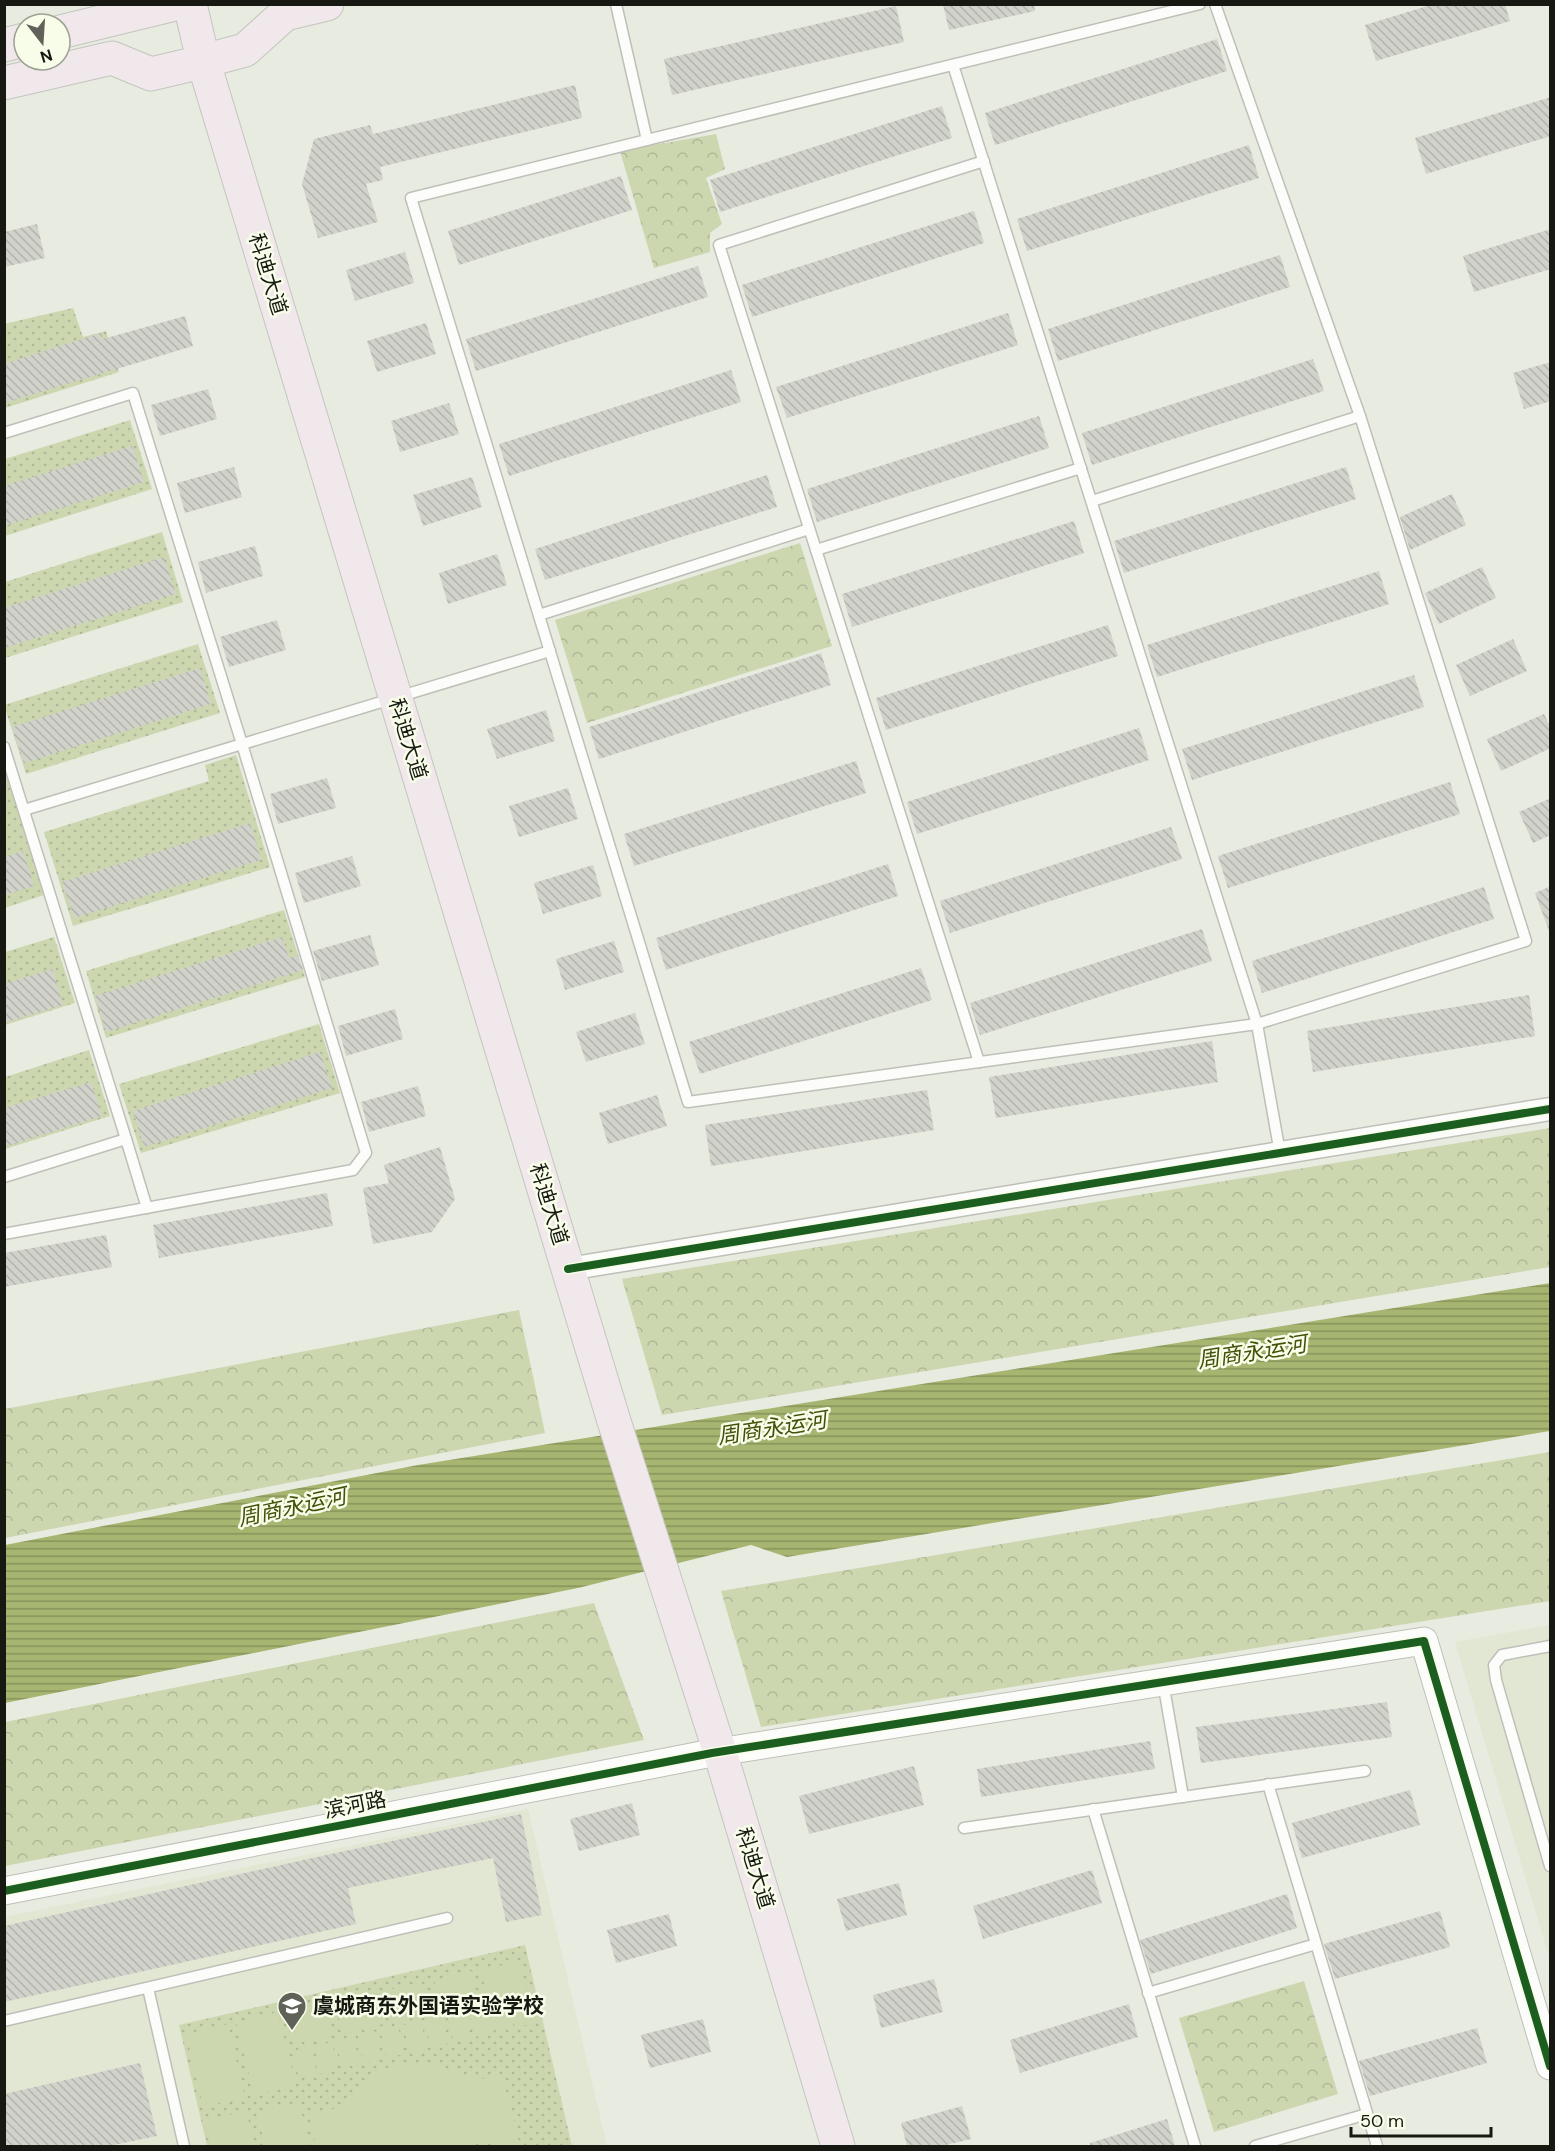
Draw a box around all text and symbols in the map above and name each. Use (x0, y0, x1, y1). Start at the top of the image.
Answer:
north arrow (12, 12, 72, 72)
text: N (38, 44, 55, 68)
street label: 科迪大道 (242, 230, 294, 318)
street label: 科迪大道 (382, 695, 434, 783)
street label: 科迪大道 (523, 1160, 575, 1248)
water label: 周商永运河 (1195, 1328, 1313, 1375)
water label: 周商永运河 (715, 1404, 833, 1451)
water label: 周商永运河 (235, 1481, 353, 1533)
street label: 滨河路 (321, 1785, 389, 1825)
street label: 科迪大道 (729, 1824, 781, 1912)
school or university icon: 虞城商东外国语实验学校 (276, 1990, 308, 2032)
place label: 虞城商东外国语实验学校 (313, 1992, 544, 2020)
scale bar (1351, 2100, 1490, 2138)
text: 50 m (1360, 2109, 1404, 2133)

